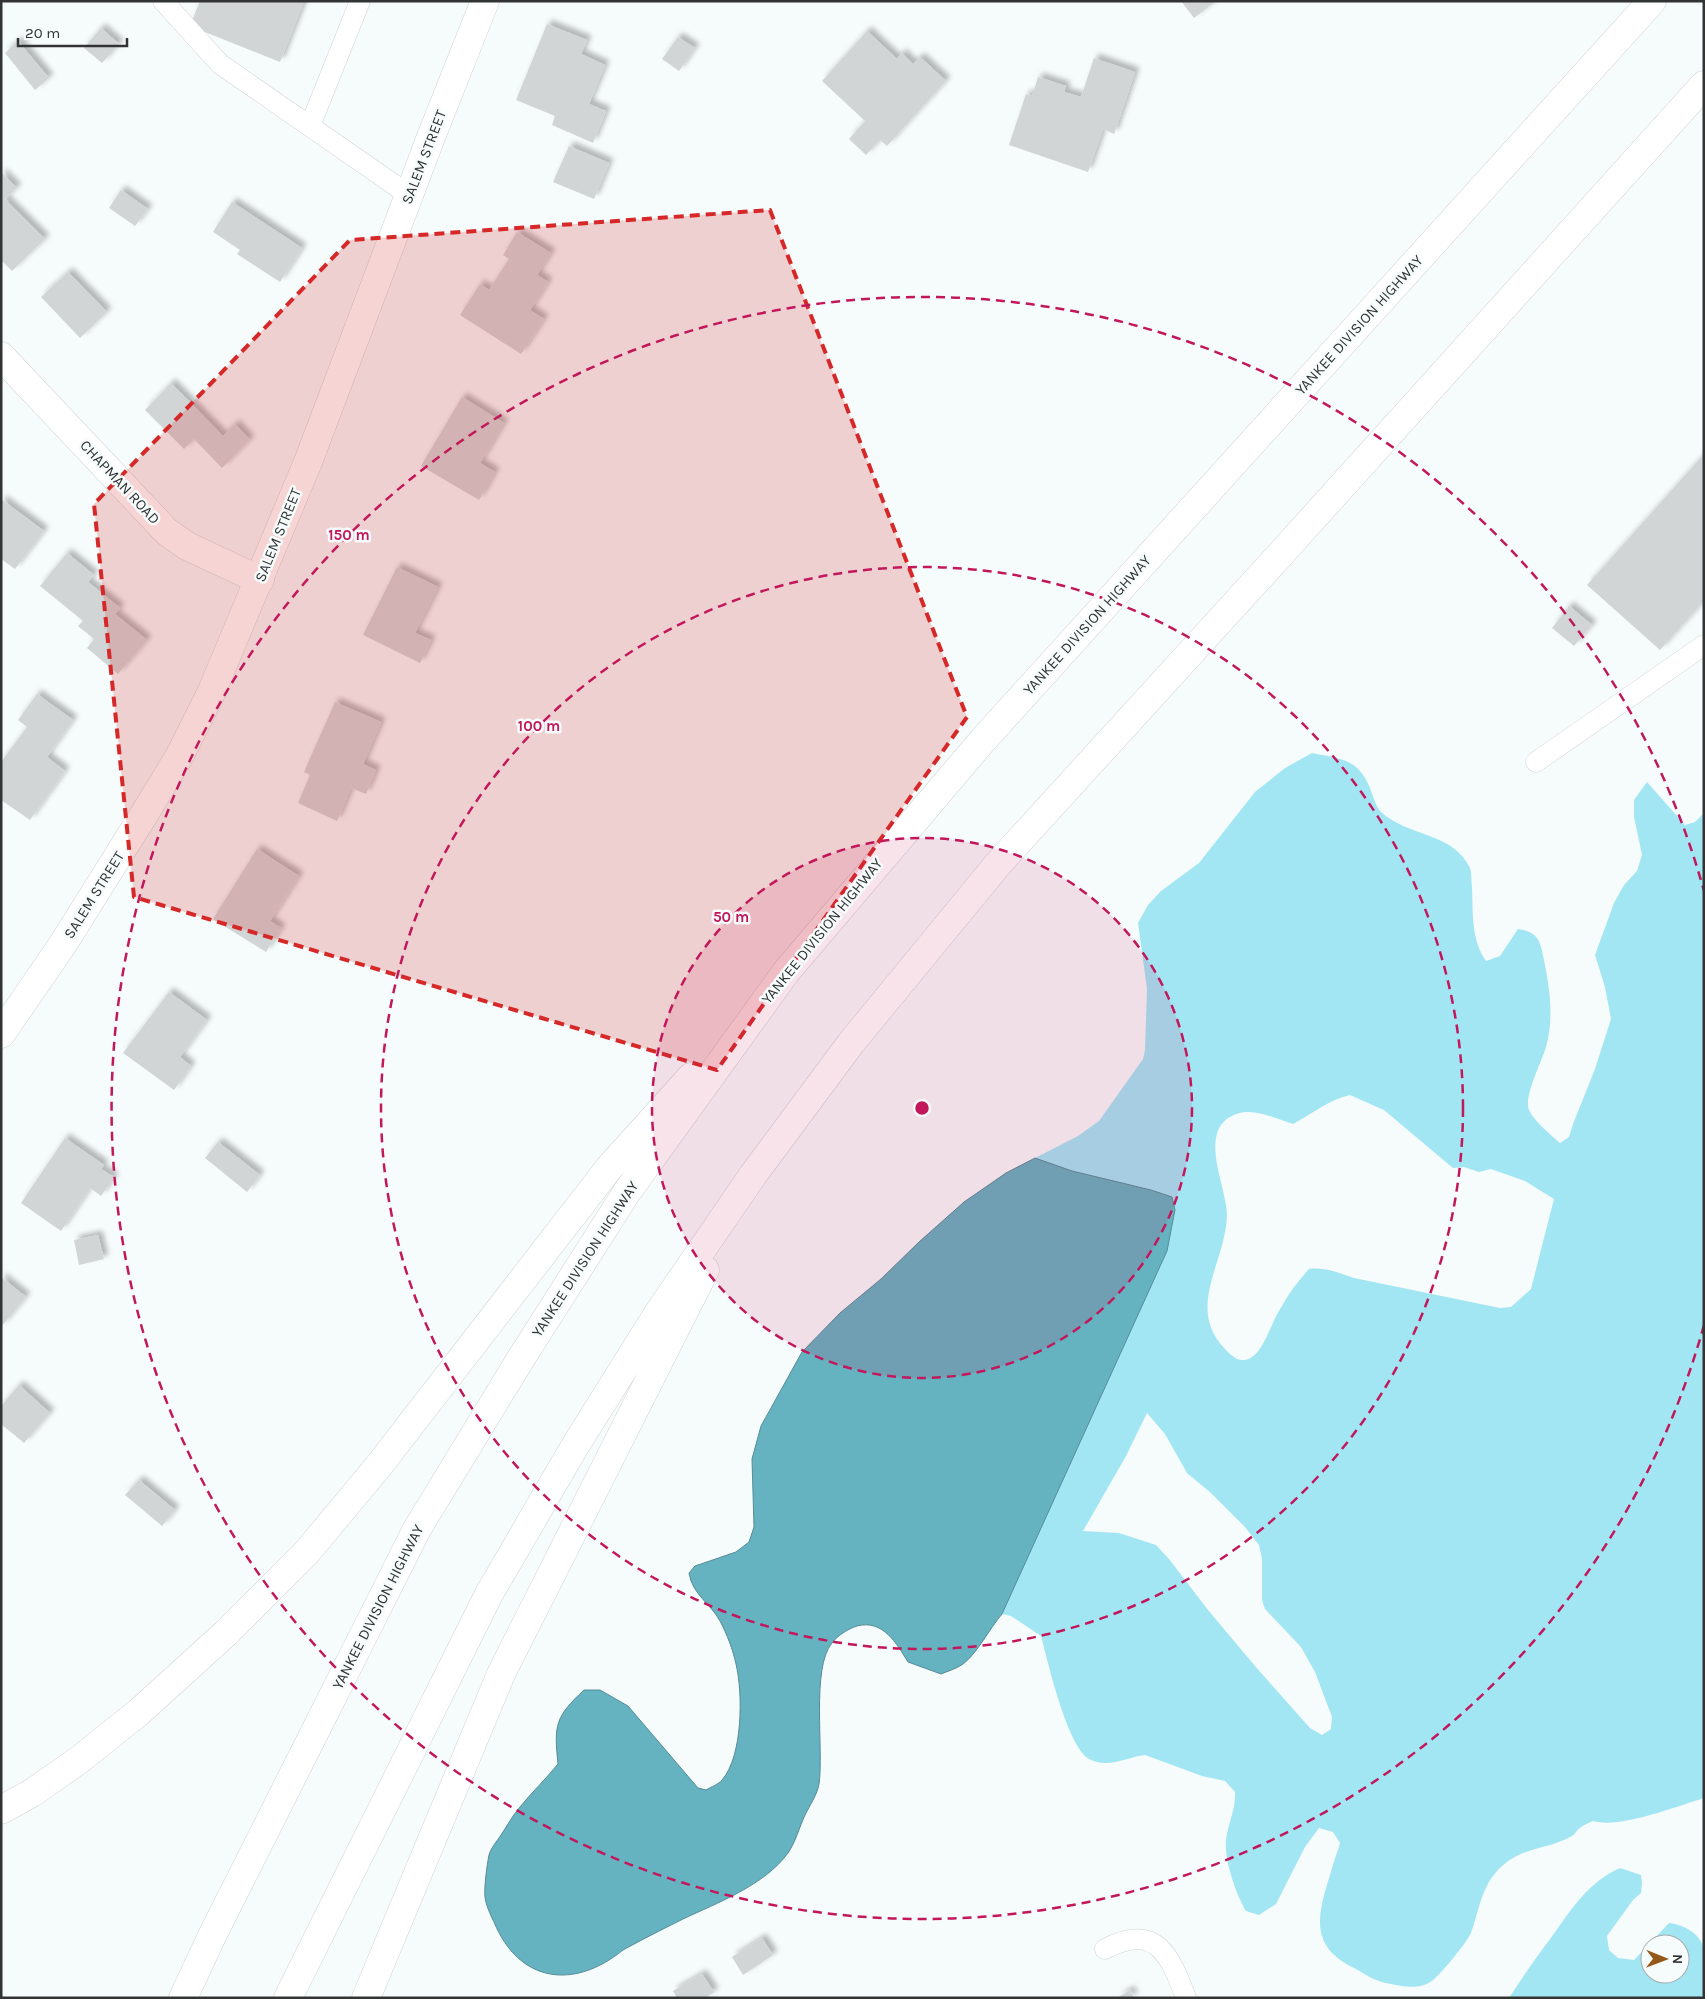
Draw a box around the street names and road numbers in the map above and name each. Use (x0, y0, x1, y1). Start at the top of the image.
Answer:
street label: SALEM STREET (398, 107, 450, 207)
street label: YANKEE DIVISION HIGHWAY (1291, 251, 1427, 399)
street label: CHAPMAN ROAD (76, 436, 164, 528)
street label: SALEM STREET (251, 485, 305, 585)
street label: YANKEE DIVISION HIGHWAY (1019, 551, 1155, 699)
street label: SALEM STREET (60, 848, 128, 942)
street label: YANKEE DIVISION HIGHWAY (758, 854, 887, 1008)
street label: YANKEE DIVISION HIGHWAY (528, 1177, 643, 1340)
street label: YANKEE DIVISION HIGHWAY (329, 1521, 428, 1692)

